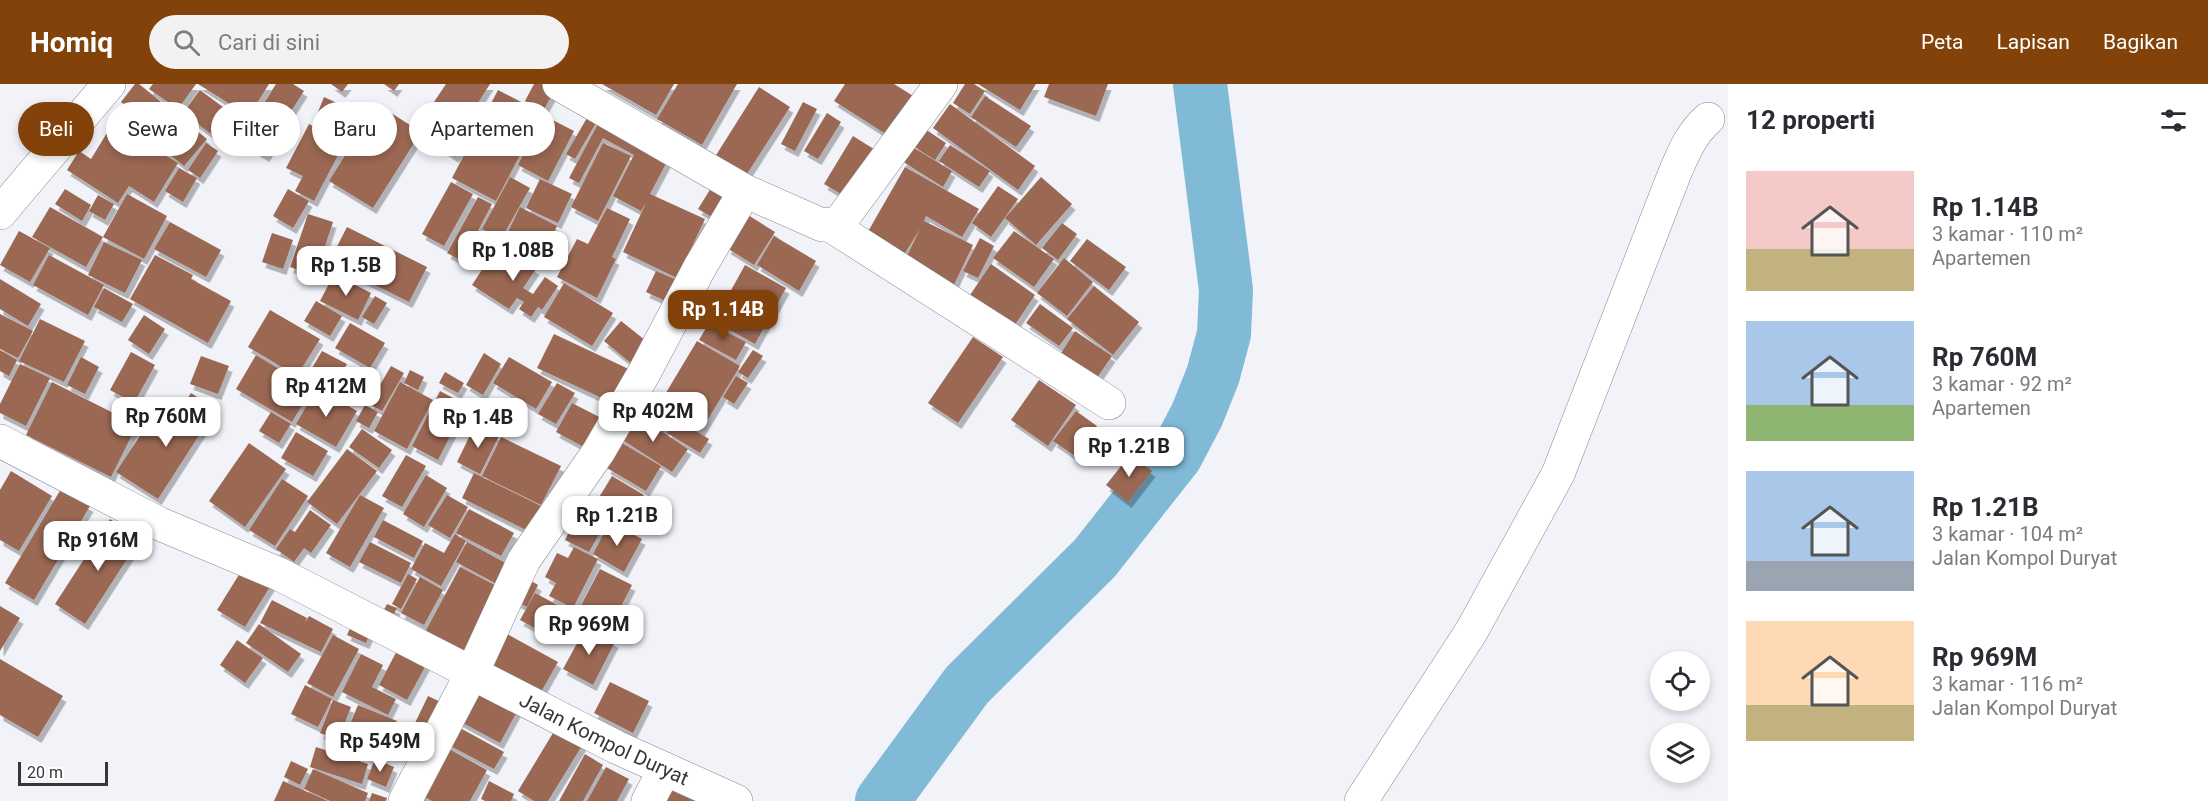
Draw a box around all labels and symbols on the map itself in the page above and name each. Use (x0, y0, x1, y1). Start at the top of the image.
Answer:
pin: Rp 1.08B (451, 231, 575, 282)
pin: Rp 1.5B (291, 246, 401, 297)
pin: Rp 1.14B (661, 290, 785, 341)
pin: Rp 412M (271, 367, 381, 418)
pin: Rp 402M (598, 392, 708, 443)
pin: Rp 760M (111, 397, 221, 448)
pin: Rp 1.4B (423, 398, 533, 449)
pin: Rp 1.21B (1067, 427, 1191, 478)
pin: Rp 1.21B (555, 496, 679, 547)
pin: Rp 916M (43, 521, 153, 572)
pin: Rp 969M (534, 605, 644, 656)
street label: Jalan Kompol Duryat (516, 688, 693, 790)
pin: Rp 549M (325, 722, 435, 773)
scale bar (18, 759, 108, 786)

